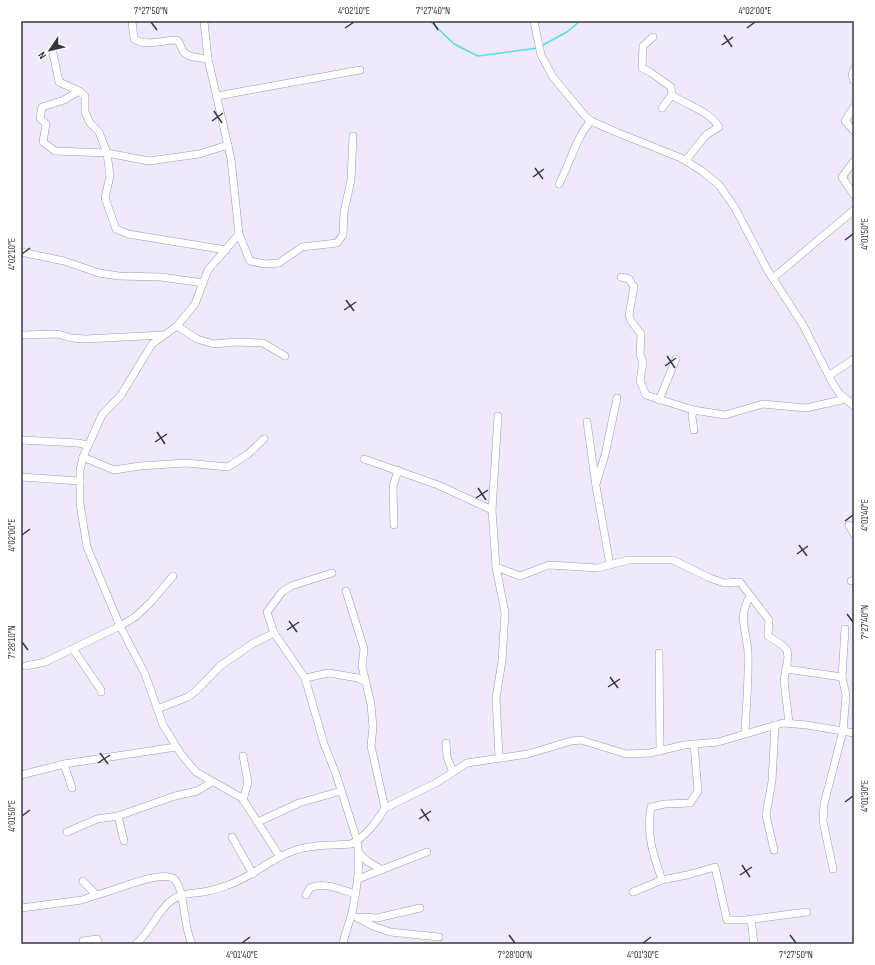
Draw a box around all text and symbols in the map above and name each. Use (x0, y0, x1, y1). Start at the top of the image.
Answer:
text: 7°27'50"N (134, 5, 168, 17)
text: 4°02'10"E (338, 5, 370, 17)
text: 7°27'40"N (416, 5, 450, 17)
text: 4°02'00"E (739, 5, 771, 17)
north arrow (30, 30, 70, 70)
text: N (35, 49, 49, 62)
text: 4°01'50"E (859, 218, 871, 250)
text: 4°02'10"E (6, 238, 18, 270)
text: 4°01'40"E (859, 499, 871, 531)
text: 4°02'00"E (6, 519, 18, 551)
text: 7°27'40"N (859, 605, 871, 639)
text: 7°28'10"N (6, 625, 18, 659)
text: 4°01'30"E (859, 780, 871, 812)
text: 4°01'50"E (6, 800, 18, 832)
text: 4°01'40"E (226, 949, 258, 961)
text: 7°28'00"N (498, 949, 532, 961)
text: 4°01'30"E (627, 949, 659, 961)
text: 7°27'50"N (779, 949, 813, 961)

